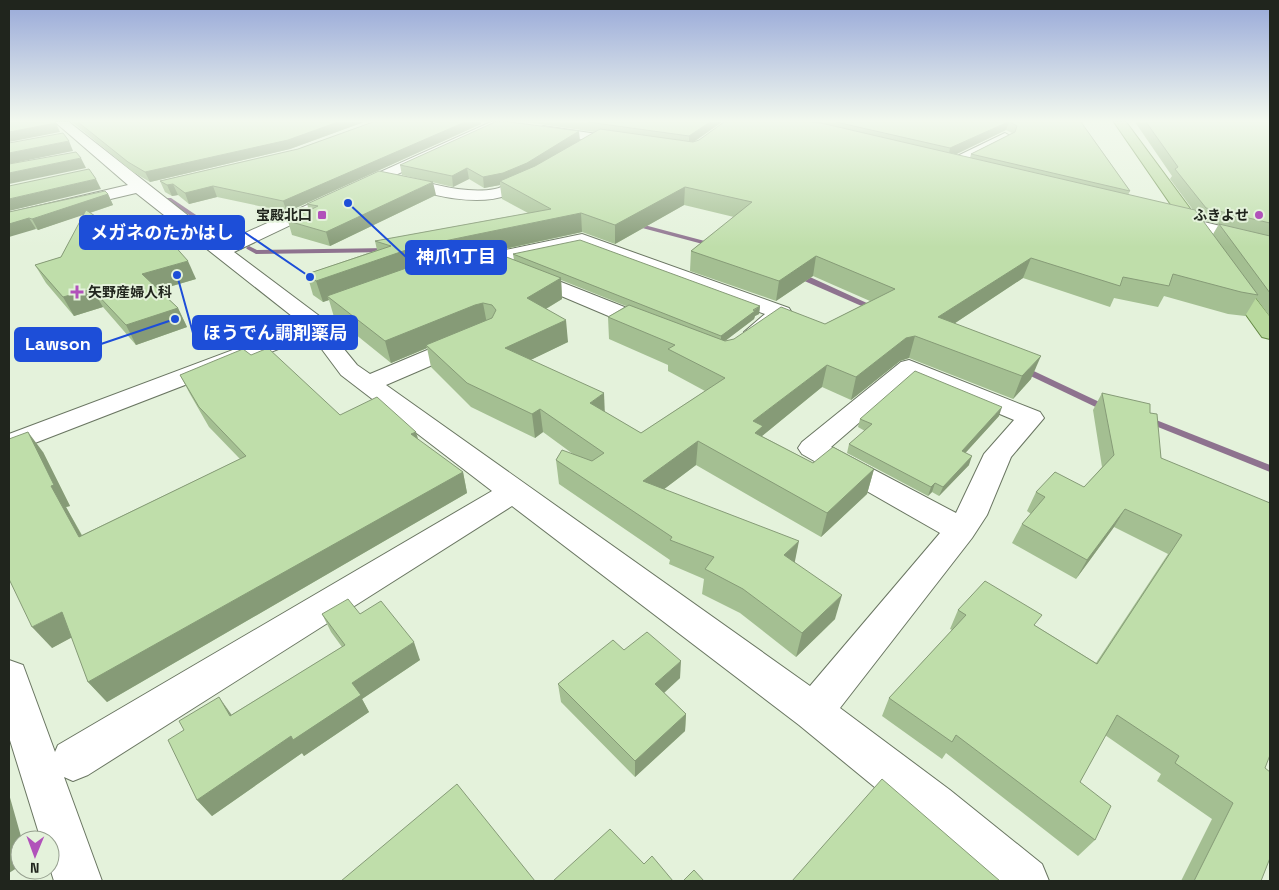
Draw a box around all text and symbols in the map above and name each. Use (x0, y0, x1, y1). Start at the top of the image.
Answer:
place label: 宝殿北口 (256, 206, 312, 224)
place label: ふきよせ (1193, 206, 1249, 224)
marker: 宝殿北口 (316, 209, 328, 221)
marker: ふきよせ (1253, 209, 1265, 221)
callout: メガネのたかはし (80, 216, 244, 249)
text: メガネのたかはし (90, 221, 234, 244)
callout: 神爪1丁目 (406, 241, 506, 274)
text: 神爪1丁目 (416, 245, 496, 268)
place label: 矢野産婦人科 (88, 283, 172, 301)
marker: 矢野産婦人科 (70, 285, 84, 299)
callout: ほうでん調剤薬局 (193, 316, 357, 349)
text: ほうでん調剤薬局 (203, 321, 347, 344)
callout: Lawson (15, 328, 101, 361)
text: Lawson (25, 332, 91, 355)
north arrow (10, 830, 60, 880)
text: N (30, 859, 40, 877)

